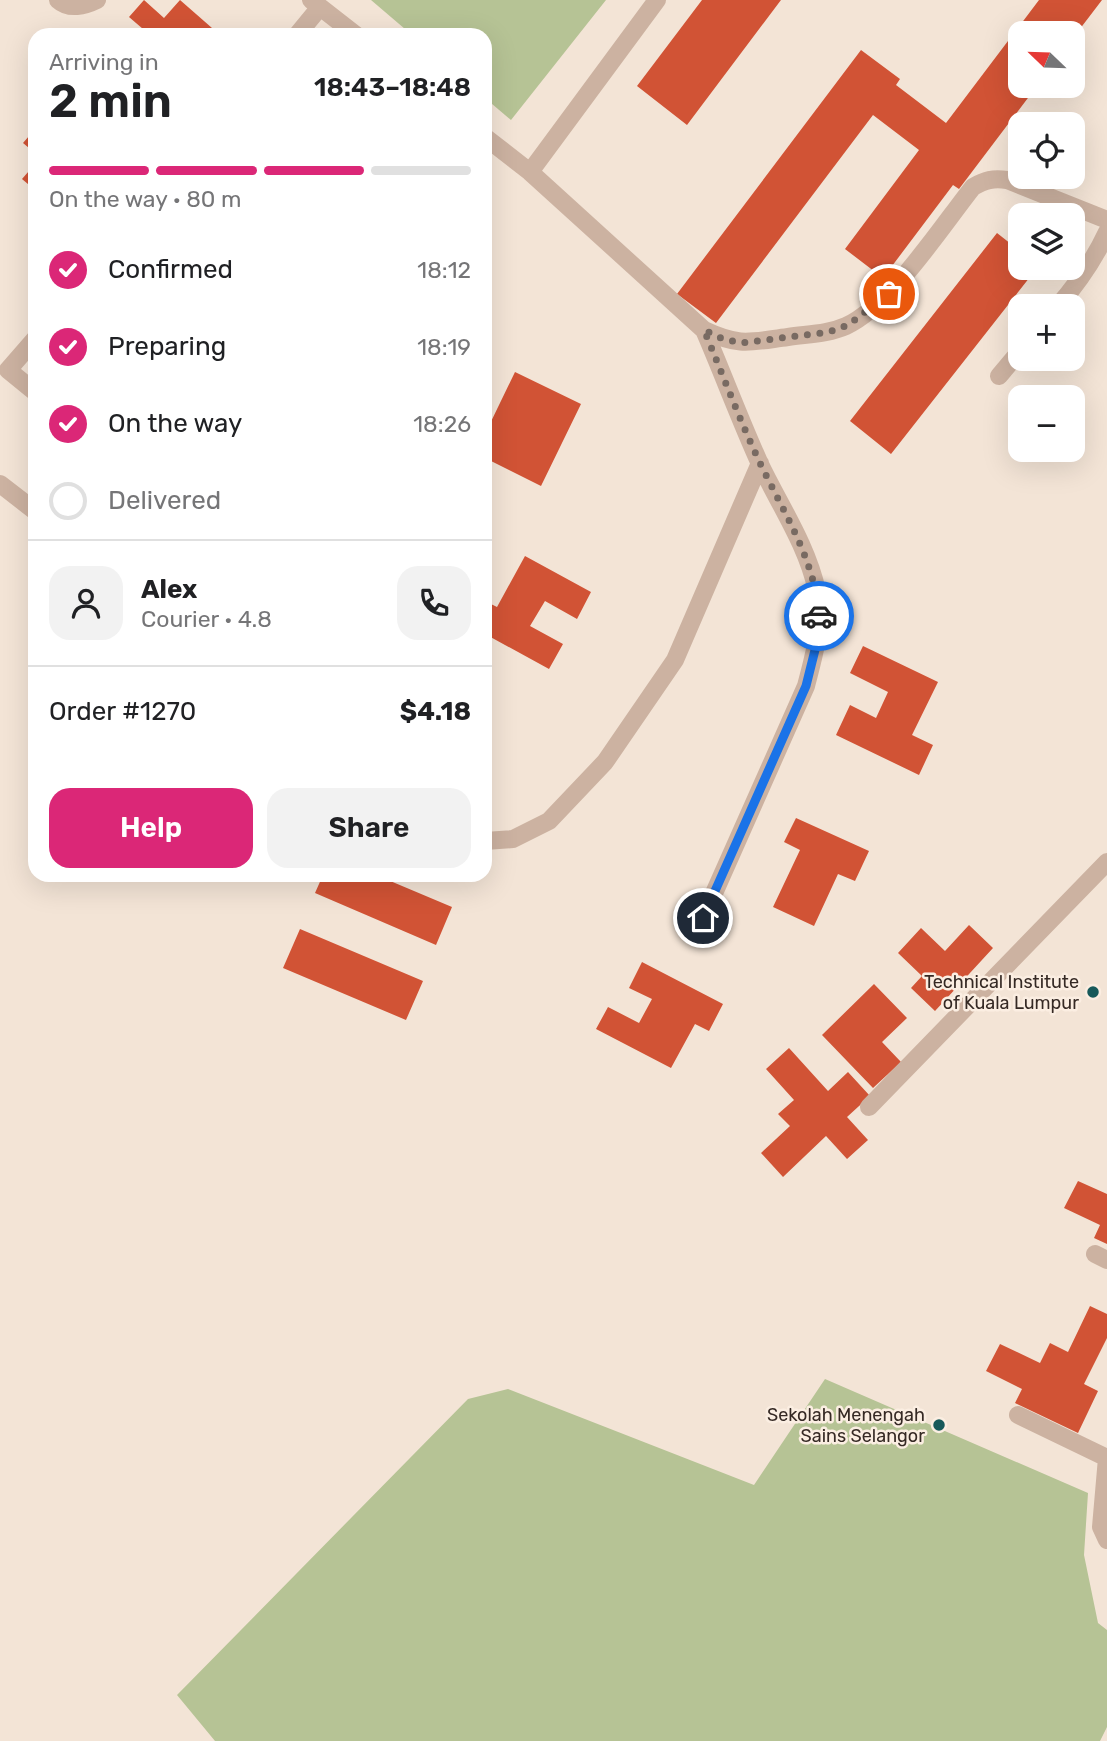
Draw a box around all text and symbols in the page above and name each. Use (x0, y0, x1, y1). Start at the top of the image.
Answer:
north arrow (1008, 21, 1085, 98)
map controls (1008, 21, 1085, 462)
text: Arriving in (49, 48, 159, 76)
text: 18:43–18:48 (314, 72, 471, 103)
text: 2 min (49, 74, 172, 129)
button: locate (1008, 112, 1085, 189)
text: On the way · 80 m (49, 185, 241, 213)
button: layers (1008, 203, 1085, 280)
icon: check (49, 251, 87, 289)
text: Confirmed (108, 254, 233, 285)
text: 18:12 (417, 256, 471, 284)
pin (859, 264, 919, 324)
icon: bag (870, 275, 908, 313)
button: + (1008, 294, 1085, 371)
icon: check (49, 328, 87, 366)
text: Preparing (108, 331, 226, 362)
text: 18:19 (417, 333, 471, 361)
button: − (1008, 385, 1085, 462)
icon: check (49, 405, 87, 443)
text: On the way (108, 408, 242, 439)
text: 18:26 (413, 410, 471, 438)
text: Delivered (108, 485, 221, 516)
button: person (49, 566, 123, 640)
button: phone (397, 566, 471, 640)
text: Alex (141, 574, 197, 605)
courier (784, 581, 854, 651)
icon: car (800, 597, 838, 635)
text: Courier · 4.8 (141, 605, 272, 633)
text: Order #1270 (49, 696, 196, 727)
text: $4.18 (400, 696, 471, 727)
button: Help (49, 788, 253, 868)
button: Share (267, 788, 471, 868)
pin (673, 888, 733, 948)
icon: home (684, 899, 722, 937)
place label: Technical Institute of Kuala Lumpur (924, 971, 1079, 1014)
marker: Technical Institute of Kuala Lumpur (1085, 984, 1101, 1000)
place label: Sekolah Menengah Sains Selangor (767, 1404, 925, 1447)
marker: Sekolah Menengah Sains Selangor (931, 1417, 947, 1433)

